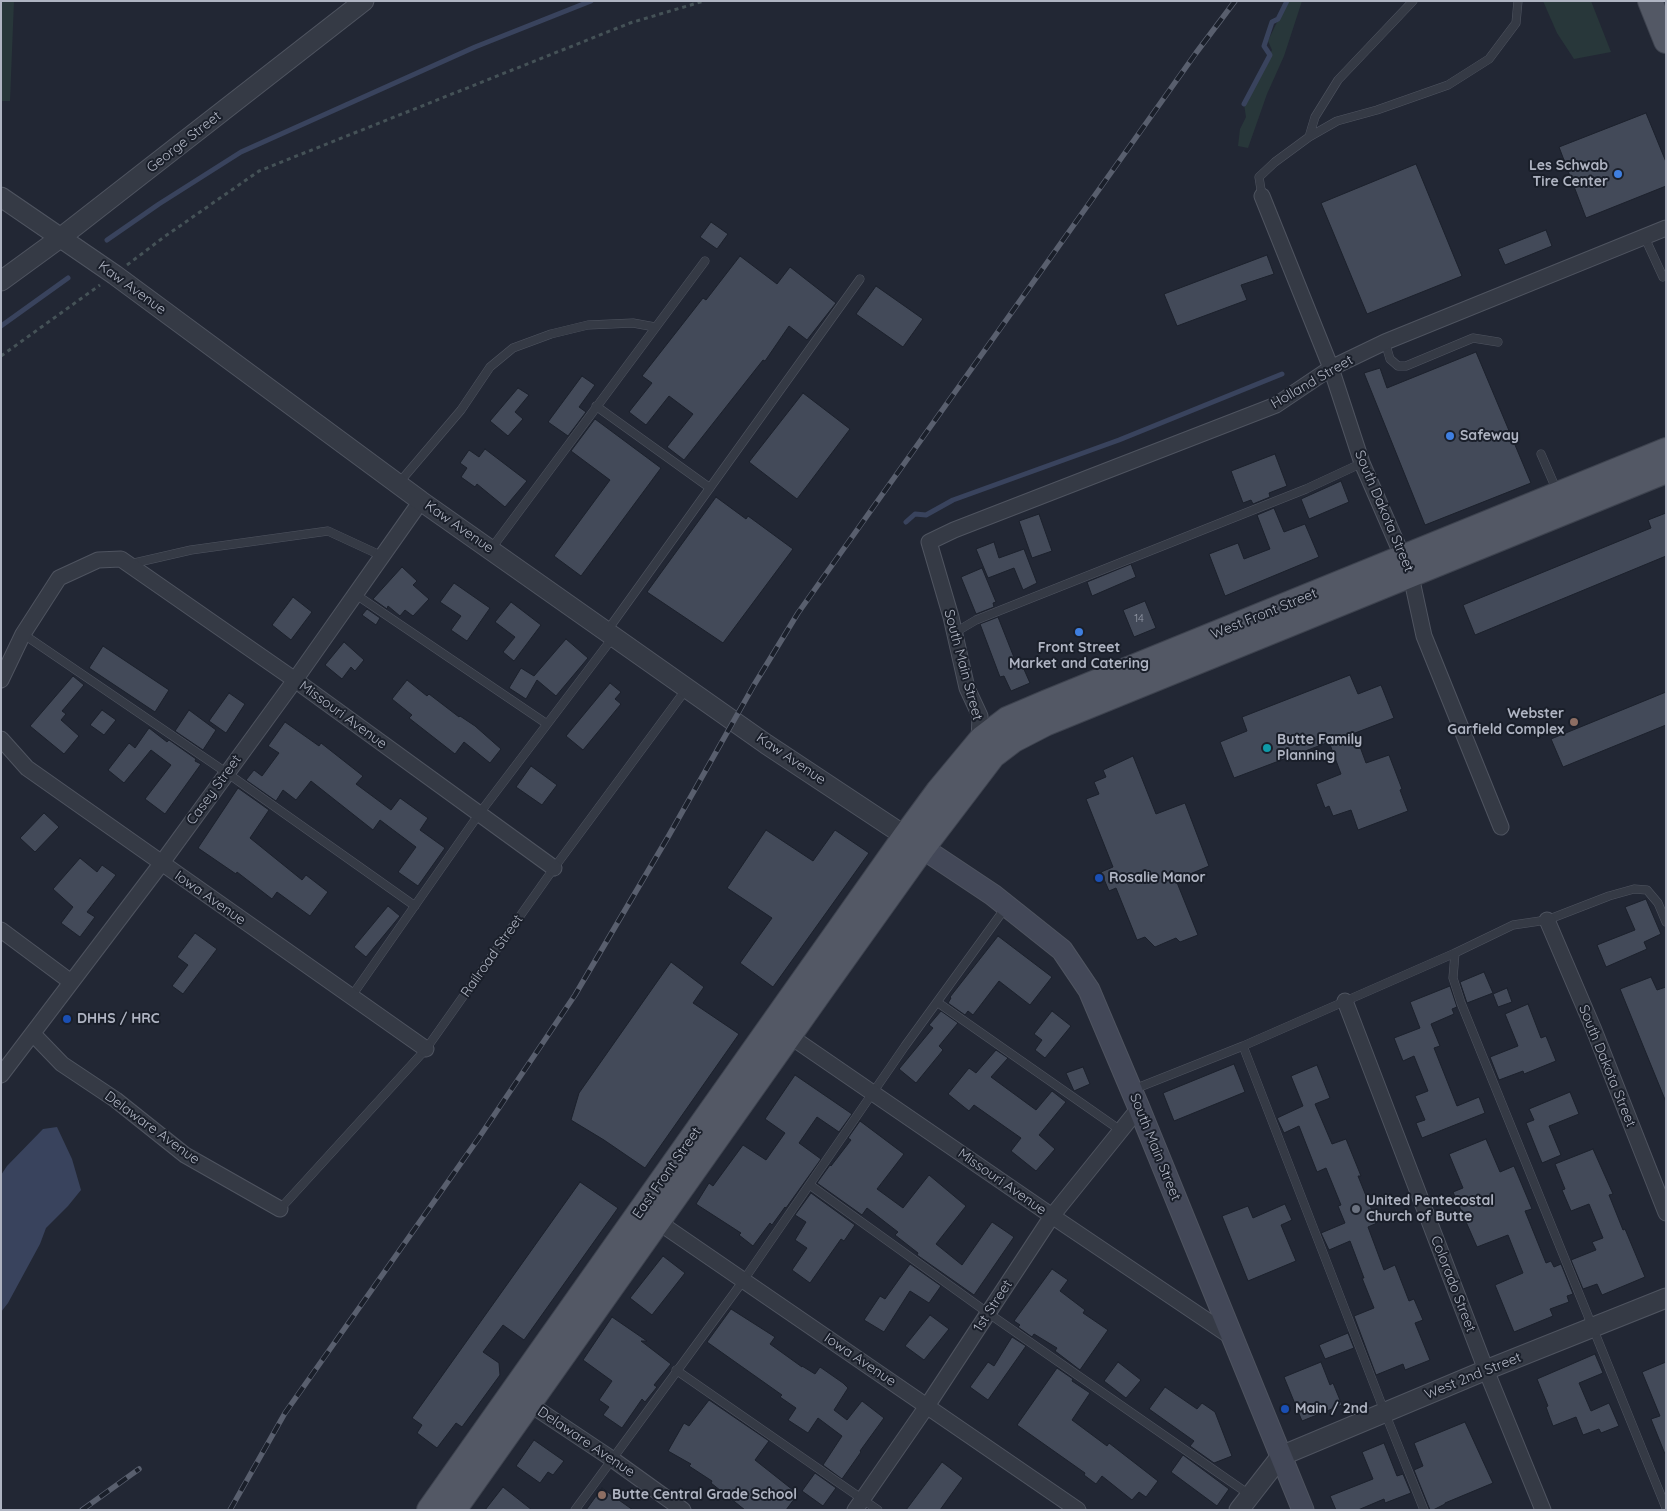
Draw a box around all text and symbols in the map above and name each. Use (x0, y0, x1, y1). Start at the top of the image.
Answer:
street label: George Street (143, 108, 225, 176)
place label: Les Schwab Tire Center (1529, 158, 1608, 190)
marker: Les Schwab Tire Center (1612, 168, 1624, 180)
street label: Kaw Avenue (95, 258, 169, 318)
street label: Holland Street (1268, 352, 1356, 412)
place label: Safeway (1460, 428, 1519, 444)
marker: Safeway (1444, 430, 1456, 442)
street label: South Dakota Street (1351, 448, 1417, 574)
street label: Kaw Avenue (421, 497, 497, 557)
street label: West Front Street (1209, 585, 1319, 643)
street label: South Main Street (940, 608, 986, 722)
house number: 14 (1134, 612, 1144, 626)
marker: Front Street Market and Catering (1073, 626, 1085, 638)
place label: Front Street Market and Catering (1009, 640, 1149, 672)
street label: Missouri Avenue (296, 678, 390, 752)
place label: Webster Garfield Complex (1447, 706, 1564, 739)
marker: Webster Garfield Complex (1568, 716, 1580, 728)
street label: Kaw Avenue (753, 730, 829, 788)
place label: Butte Family Planning (1277, 732, 1362, 764)
marker: Butte Family Planning (1261, 742, 1273, 754)
street label: Casey Street (183, 752, 245, 828)
street label: Iowa Avenue (171, 867, 249, 929)
place label: Rosalie Manor (1109, 870, 1206, 886)
marker: Rosalie Manor (1093, 872, 1105, 884)
street label: Railroad Street (457, 912, 527, 1000)
street label: South Dakota Street (1575, 1002, 1639, 1130)
place label: DHHS / HRC (77, 1011, 160, 1027)
marker: DHHS / HRC (61, 1013, 73, 1025)
street label: Delaware Avenue (101, 1088, 203, 1168)
street label: South Main Street (1126, 1091, 1184, 1203)
street label: East Front Street (629, 1124, 705, 1222)
street label: Missouri Avenue (954, 1145, 1050, 1219)
place label: United Pentecostal Church of Butte (1366, 1193, 1494, 1226)
marker: United Pentecostal Church of Butte (1350, 1203, 1362, 1215)
street label: Colorado Street (1427, 1233, 1479, 1335)
street label: 1st Street (970, 1277, 1016, 1335)
street label: Iowa Avenue (821, 1330, 899, 1390)
street label: West 2nd Street (1422, 1349, 1524, 1403)
place label: Main / 2nd (1295, 1401, 1368, 1417)
street label: Delaware Avenue (534, 1403, 638, 1481)
marker: Main / 2nd (1279, 1403, 1291, 1415)
place label: Butte Central Grade School (612, 1487, 797, 1503)
marker: Butte Central Grade School (596, 1489, 608, 1501)

